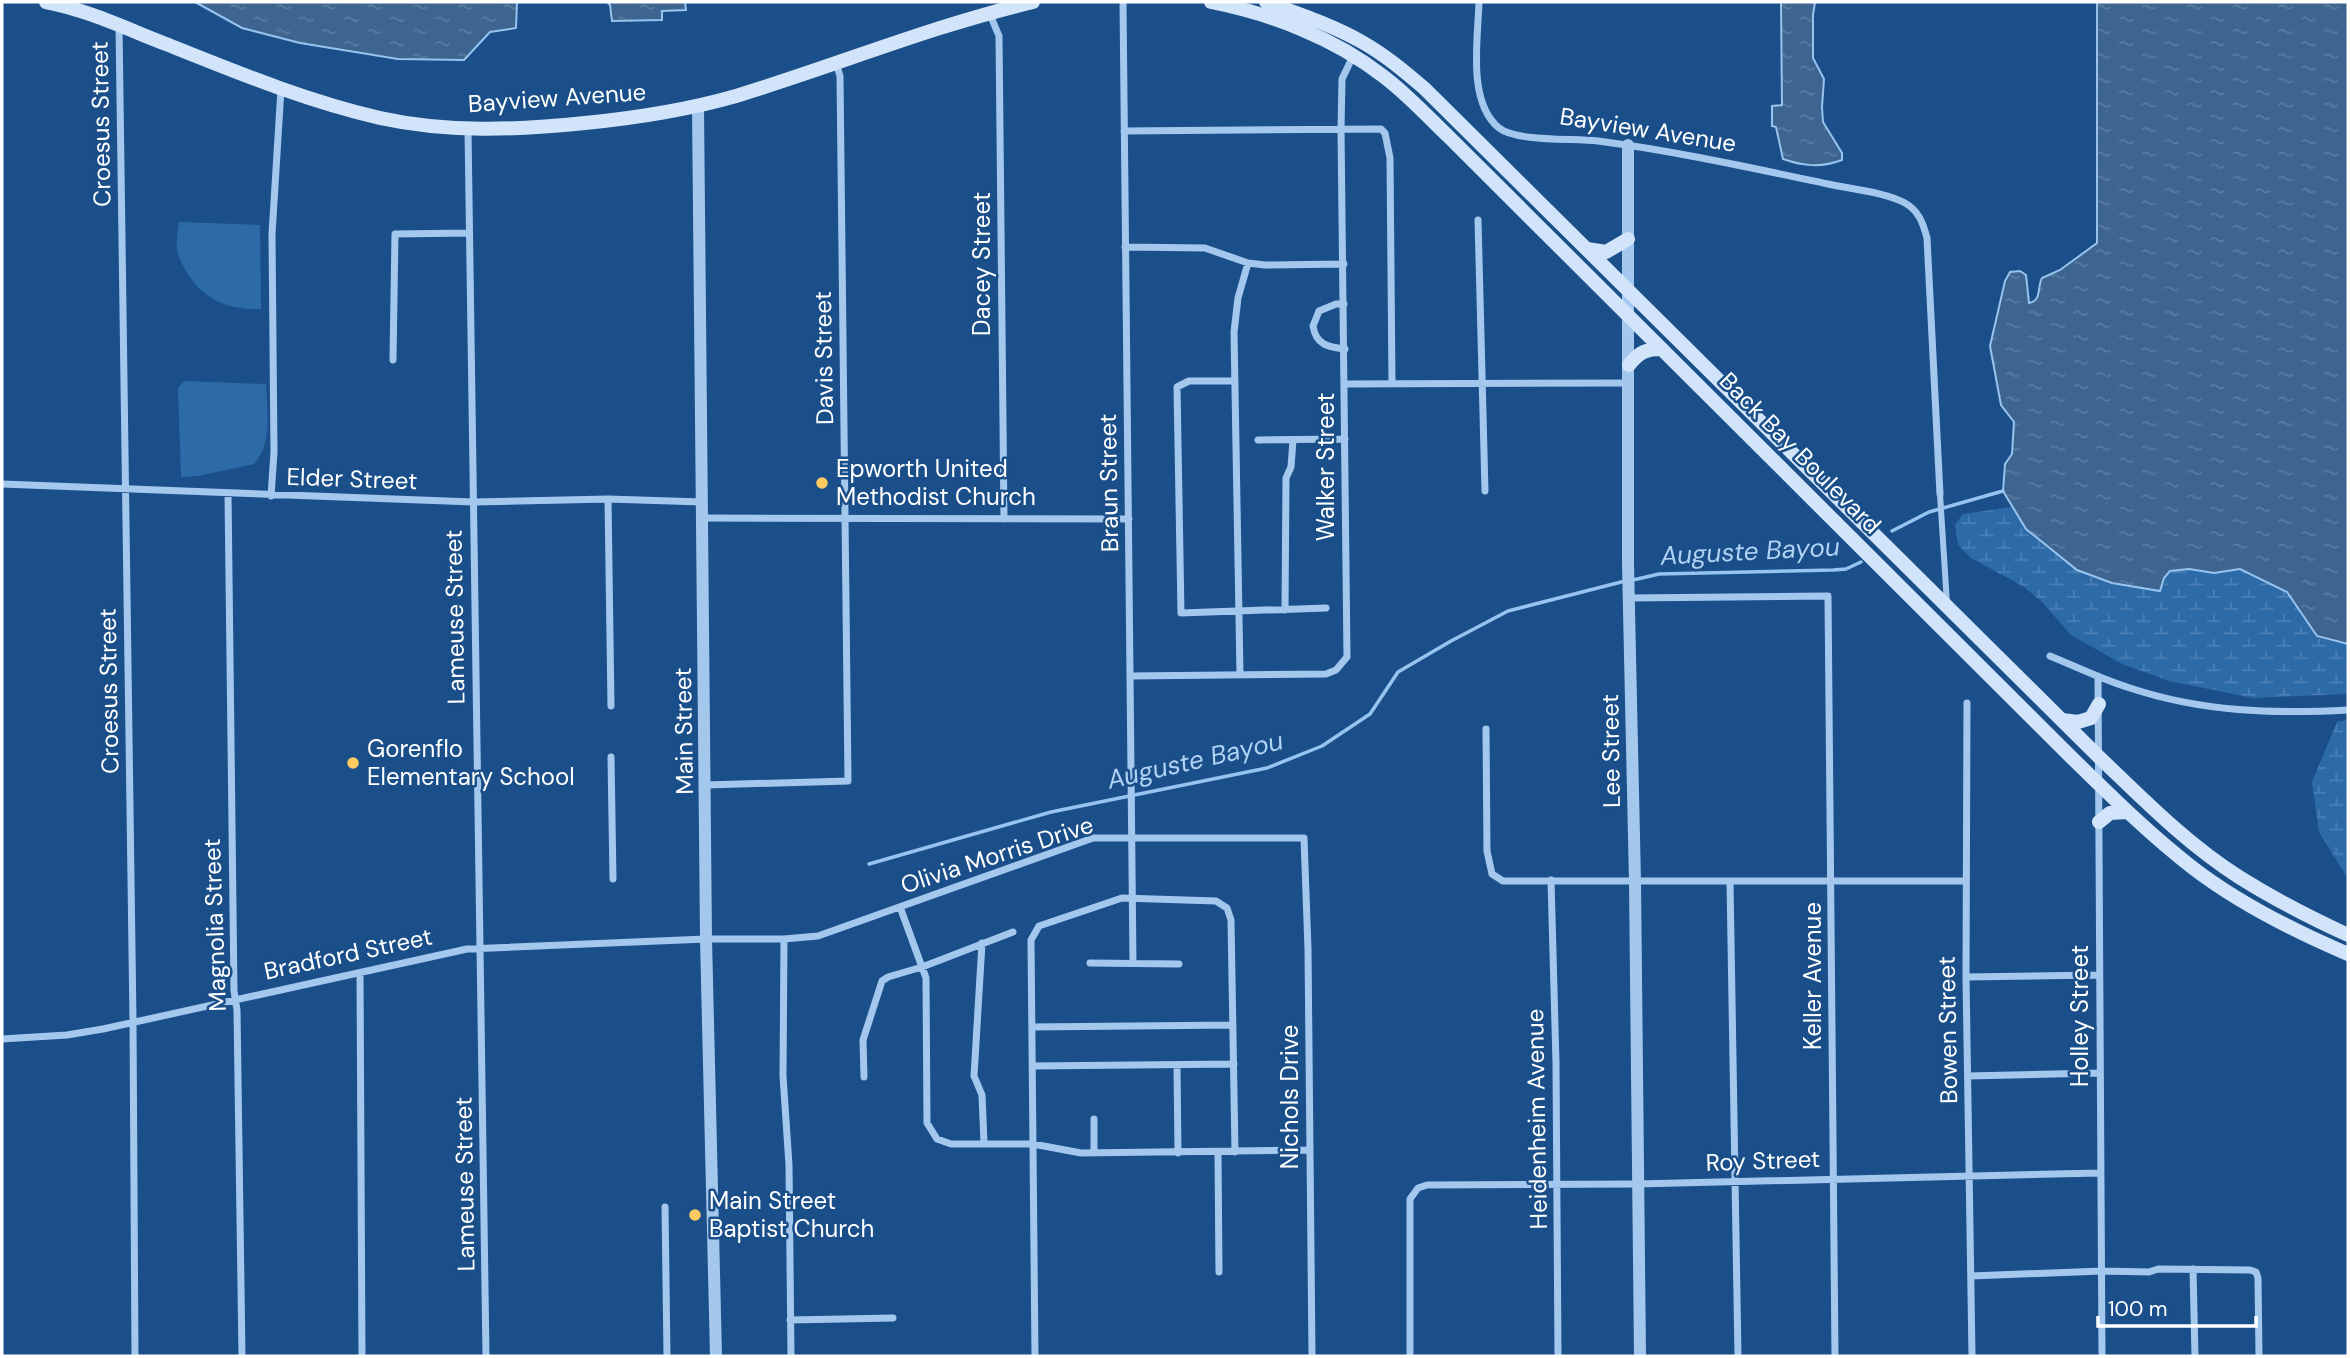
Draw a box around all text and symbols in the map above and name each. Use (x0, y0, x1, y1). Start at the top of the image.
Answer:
street label: Croesus Street (84, 41, 117, 207)
street label: Bayview Avenue (467, 76, 647, 119)
street label: Bayview Avenue (1558, 100, 1739, 159)
street label: Dacey Street (966, 192, 997, 336)
street label: Davis Street (807, 291, 840, 425)
street label: Back Bay Boulevard (1713, 365, 1888, 540)
street label: Walker Street (1310, 393, 1341, 541)
street label: Braun Street (1092, 414, 1125, 552)
place label: Epworth United Methodist Church (836, 453, 1036, 512)
street label: Elder Street (286, 461, 418, 496)
marker: Epworth United Methodist Church (814, 475, 830, 491)
street label: Lameuse Street (437, 529, 472, 705)
water label: Auguste Bayou (1658, 529, 1841, 573)
street label: Croesus Street (92, 608, 125, 774)
street label: Main Street (667, 667, 700, 795)
street label: Lee Street (1594, 694, 1627, 808)
water label: Auguste Bayou (1103, 723, 1286, 797)
place label: Gorenflo Elementary School (367, 733, 575, 792)
marker: Gorenflo Elementary School (345, 755, 361, 771)
street label: Olivia Morris Drive (897, 809, 1097, 900)
street label: Magnolia Street (196, 838, 233, 1012)
street label: Keller Avenue (1797, 902, 1828, 1050)
street label: Bradford Street (261, 921, 435, 986)
street label: Holley Street (2064, 945, 2095, 1087)
street label: Bowen Street (1931, 956, 1964, 1104)
street label: Heidenheim Avenue (1519, 1008, 1554, 1230)
street label: Nichols Drive (1274, 1025, 1305, 1169)
street label: Lameuse Street (447, 1096, 482, 1272)
street label: Roy Street (1705, 1143, 1821, 1178)
place label: Main Street Baptist Church (709, 1185, 874, 1244)
marker: Main Street Baptist Church (687, 1207, 703, 1223)
scale bar (2098, 1284, 2256, 1328)
text: 100 m (2108, 1295, 2168, 1323)

